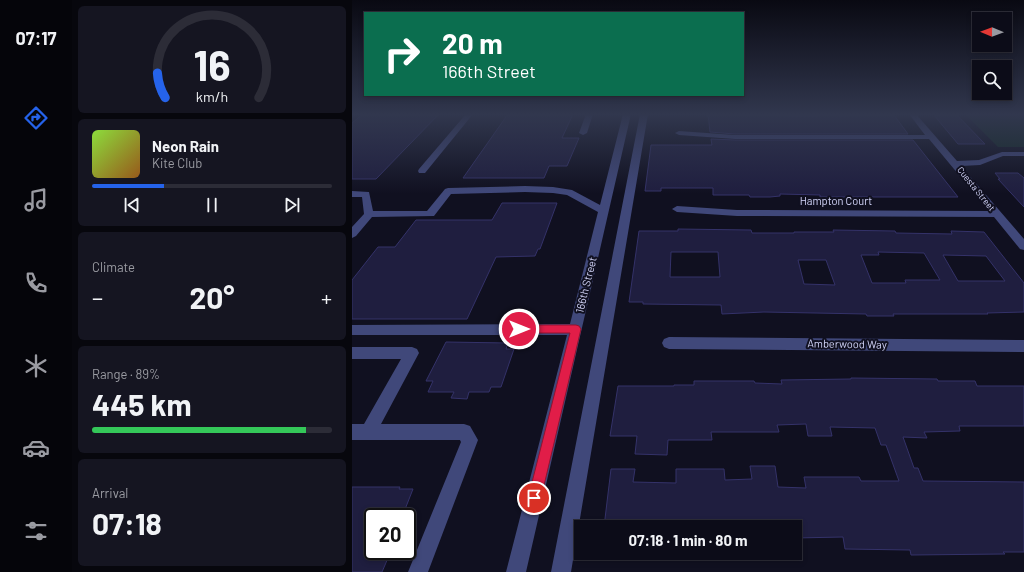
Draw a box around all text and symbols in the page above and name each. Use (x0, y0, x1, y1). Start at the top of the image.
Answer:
north arrow (972, 12, 1012, 52)
map controls (972, 12, 1012, 100)
text: 20 m (442, 26, 503, 60)
text: 07:17 (15, 27, 57, 49)
icon: right (376, 28, 428, 80)
text: 16 (193, 38, 231, 88)
text: 166th Street (442, 60, 536, 82)
button: search (972, 60, 1012, 100)
text: km/h (196, 87, 228, 104)
icon: directions (22, 104, 50, 132)
text: Neon Rain (152, 137, 219, 155)
text: Kite Club (152, 155, 202, 171)
street label: Cuesta Street (955, 164, 998, 213)
icon: music (22, 186, 50, 214)
icon: previous (121, 194, 143, 216)
icon: pause (201, 194, 223, 216)
icon: next (281, 194, 303, 216)
street label: Hampton Court (800, 194, 872, 207)
street label: 166th Street (572, 255, 599, 314)
text: Climate (92, 259, 135, 275)
icon: phone (22, 269, 50, 297)
text: 20° (189, 279, 235, 315)
text: − (92, 284, 103, 310)
text: + (321, 284, 332, 310)
position arrow (498, 308, 540, 350)
street label: Amberwood Way (807, 336, 887, 351)
icon: climate (22, 352, 50, 380)
text: Range · 89% (92, 366, 160, 382)
text: 445 km (92, 386, 192, 422)
icon: car (22, 434, 50, 462)
pin (517, 481, 551, 515)
text: Arrival (92, 485, 128, 501)
icon: arrive (523, 487, 545, 509)
text: 07:18 (92, 505, 162, 541)
speed limit sign: 20 (364, 508, 416, 560)
icon: filters (22, 517, 50, 545)
text: 07:18 · 1 min · 80 m (629, 531, 747, 549)

